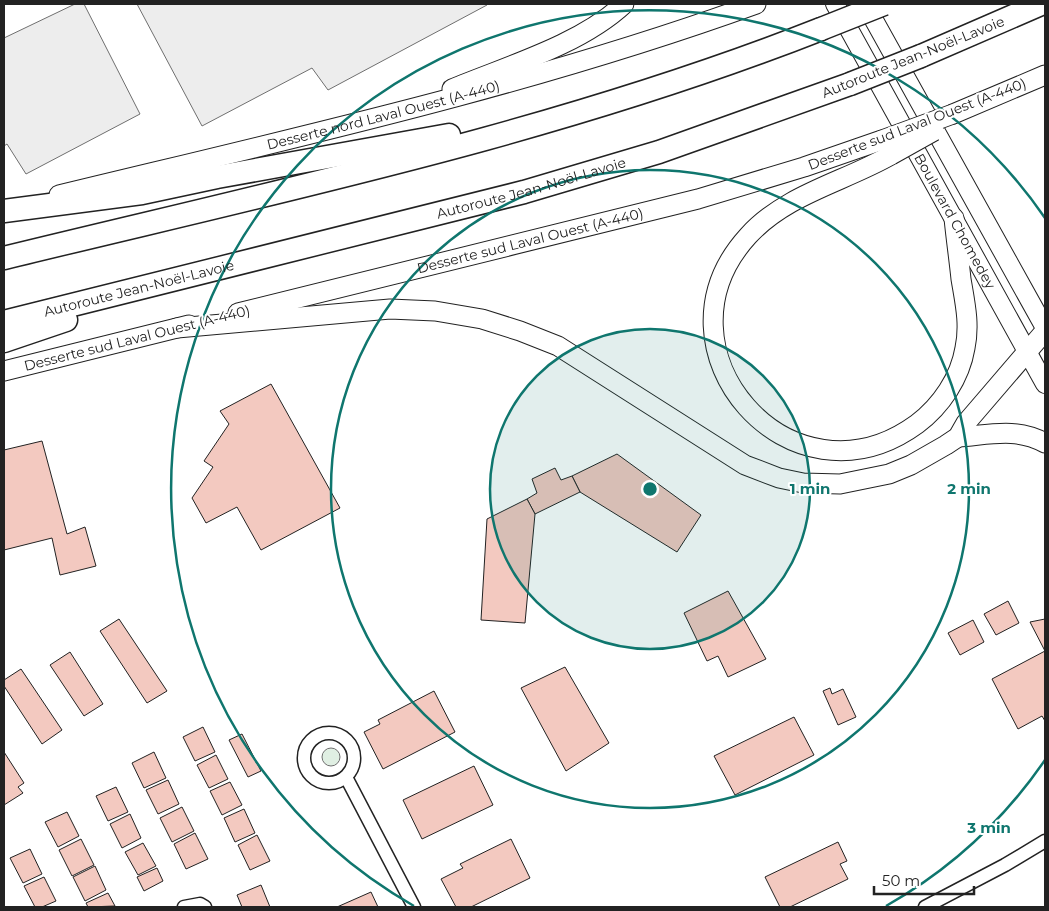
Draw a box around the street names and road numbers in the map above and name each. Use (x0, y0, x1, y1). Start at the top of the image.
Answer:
street label: Autoroute Jean-Noël-Lavoie (819, 12, 1007, 102)
street label: Desserte sud Laval Ouest (A-440) (805, 74, 1029, 174)
street label: Desserte nord Laval Ouest (A-440) (265, 76, 502, 154)
street label: Boulevard Chomedey (910, 150, 1000, 292)
street label: Autoroute Jean-Noël-Lavoie (435, 153, 628, 223)
street label: Desserte sud Laval Ouest (A-440) (415, 204, 645, 277)
street label: Autoroute Jean-Noël-Lavoie (42, 256, 236, 321)
street label: Desserte sud Laval Ouest (A-440) (22, 301, 252, 375)

